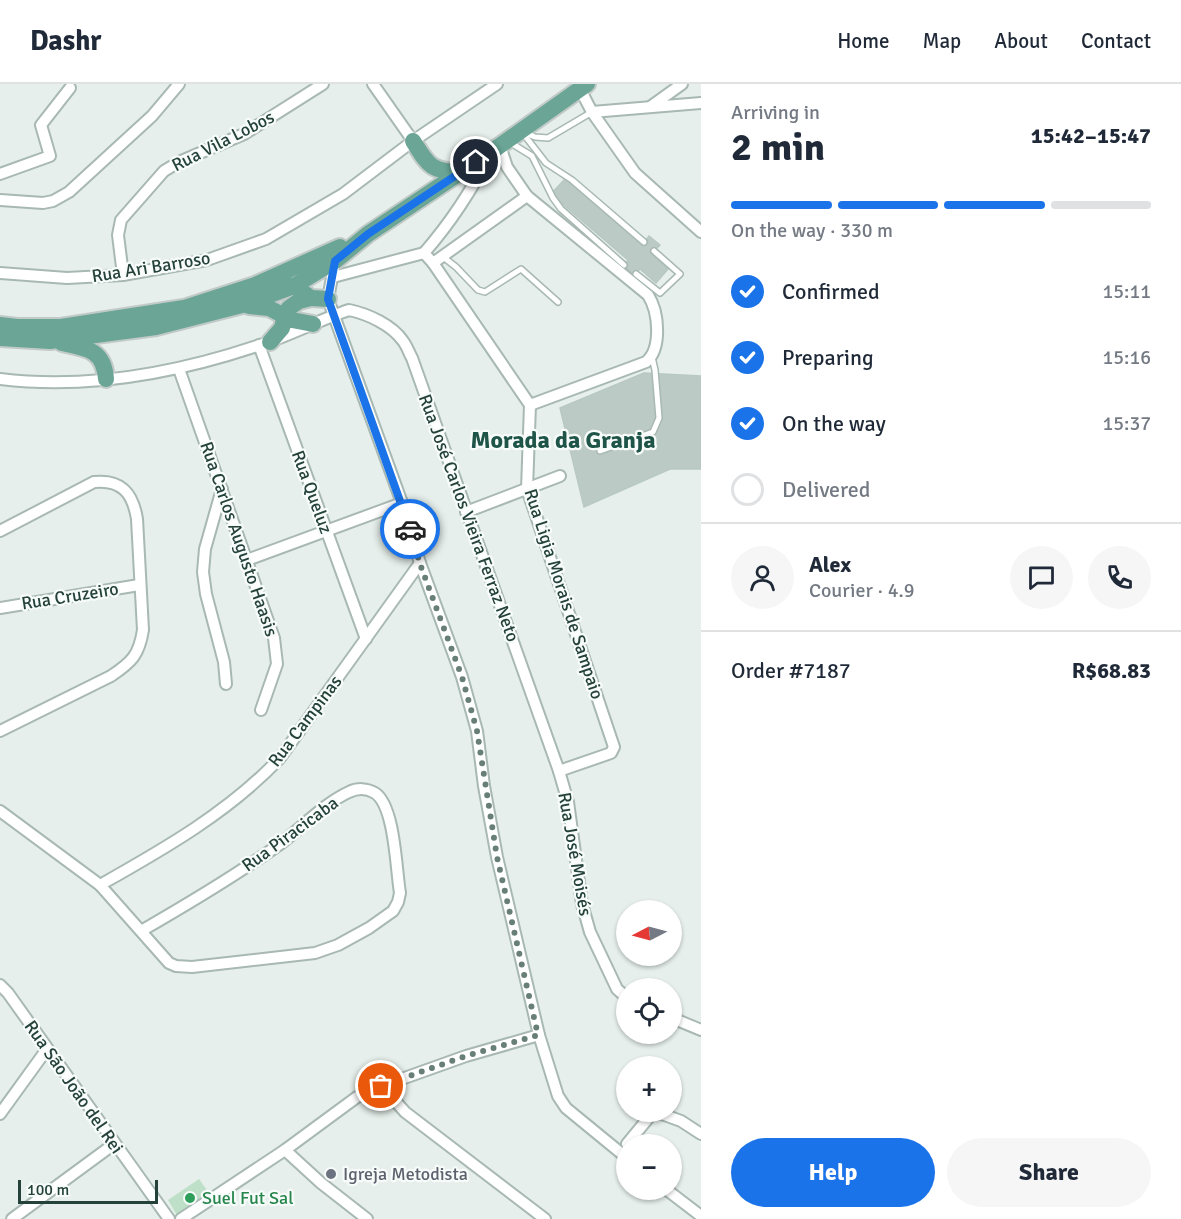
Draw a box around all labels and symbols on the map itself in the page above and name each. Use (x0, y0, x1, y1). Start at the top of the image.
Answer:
street label: Rua Vila Lobos (168, 106, 278, 176)
pin (450, 136, 501, 187)
street label: Rua Ari Barroso (90, 247, 212, 287)
street label: Rua José Carlos Vieira Ferraz Neto (414, 391, 524, 645)
district label: Morada da Granja (470, 425, 656, 455)
street label: Rua Carlos Augusto Haasis (195, 439, 283, 639)
street label: Rua Queluz (287, 447, 337, 537)
street label: Rua Ligia Morais de Sampaio (520, 486, 608, 702)
courier (380, 499, 440, 559)
street label: Rua Cruzeiro (20, 577, 120, 615)
street label: Rua Campinas (263, 671, 347, 771)
street label: Rua José Moisés (553, 790, 597, 918)
street label: Rua Piracicaba (238, 792, 342, 876)
north arrow (616, 900, 682, 966)
street label: Rua São João del Rei (20, 1016, 128, 1158)
pin (355, 1060, 406, 1111)
place label: Igreja Metodista (343, 1163, 468, 1185)
marker: Igreja Metodista (324, 1167, 338, 1181)
scale bar (18, 1177, 158, 1204)
place label: Suel Fut Sal (202, 1187, 293, 1209)
marker: Suel Fut Sal (183, 1191, 197, 1205)

